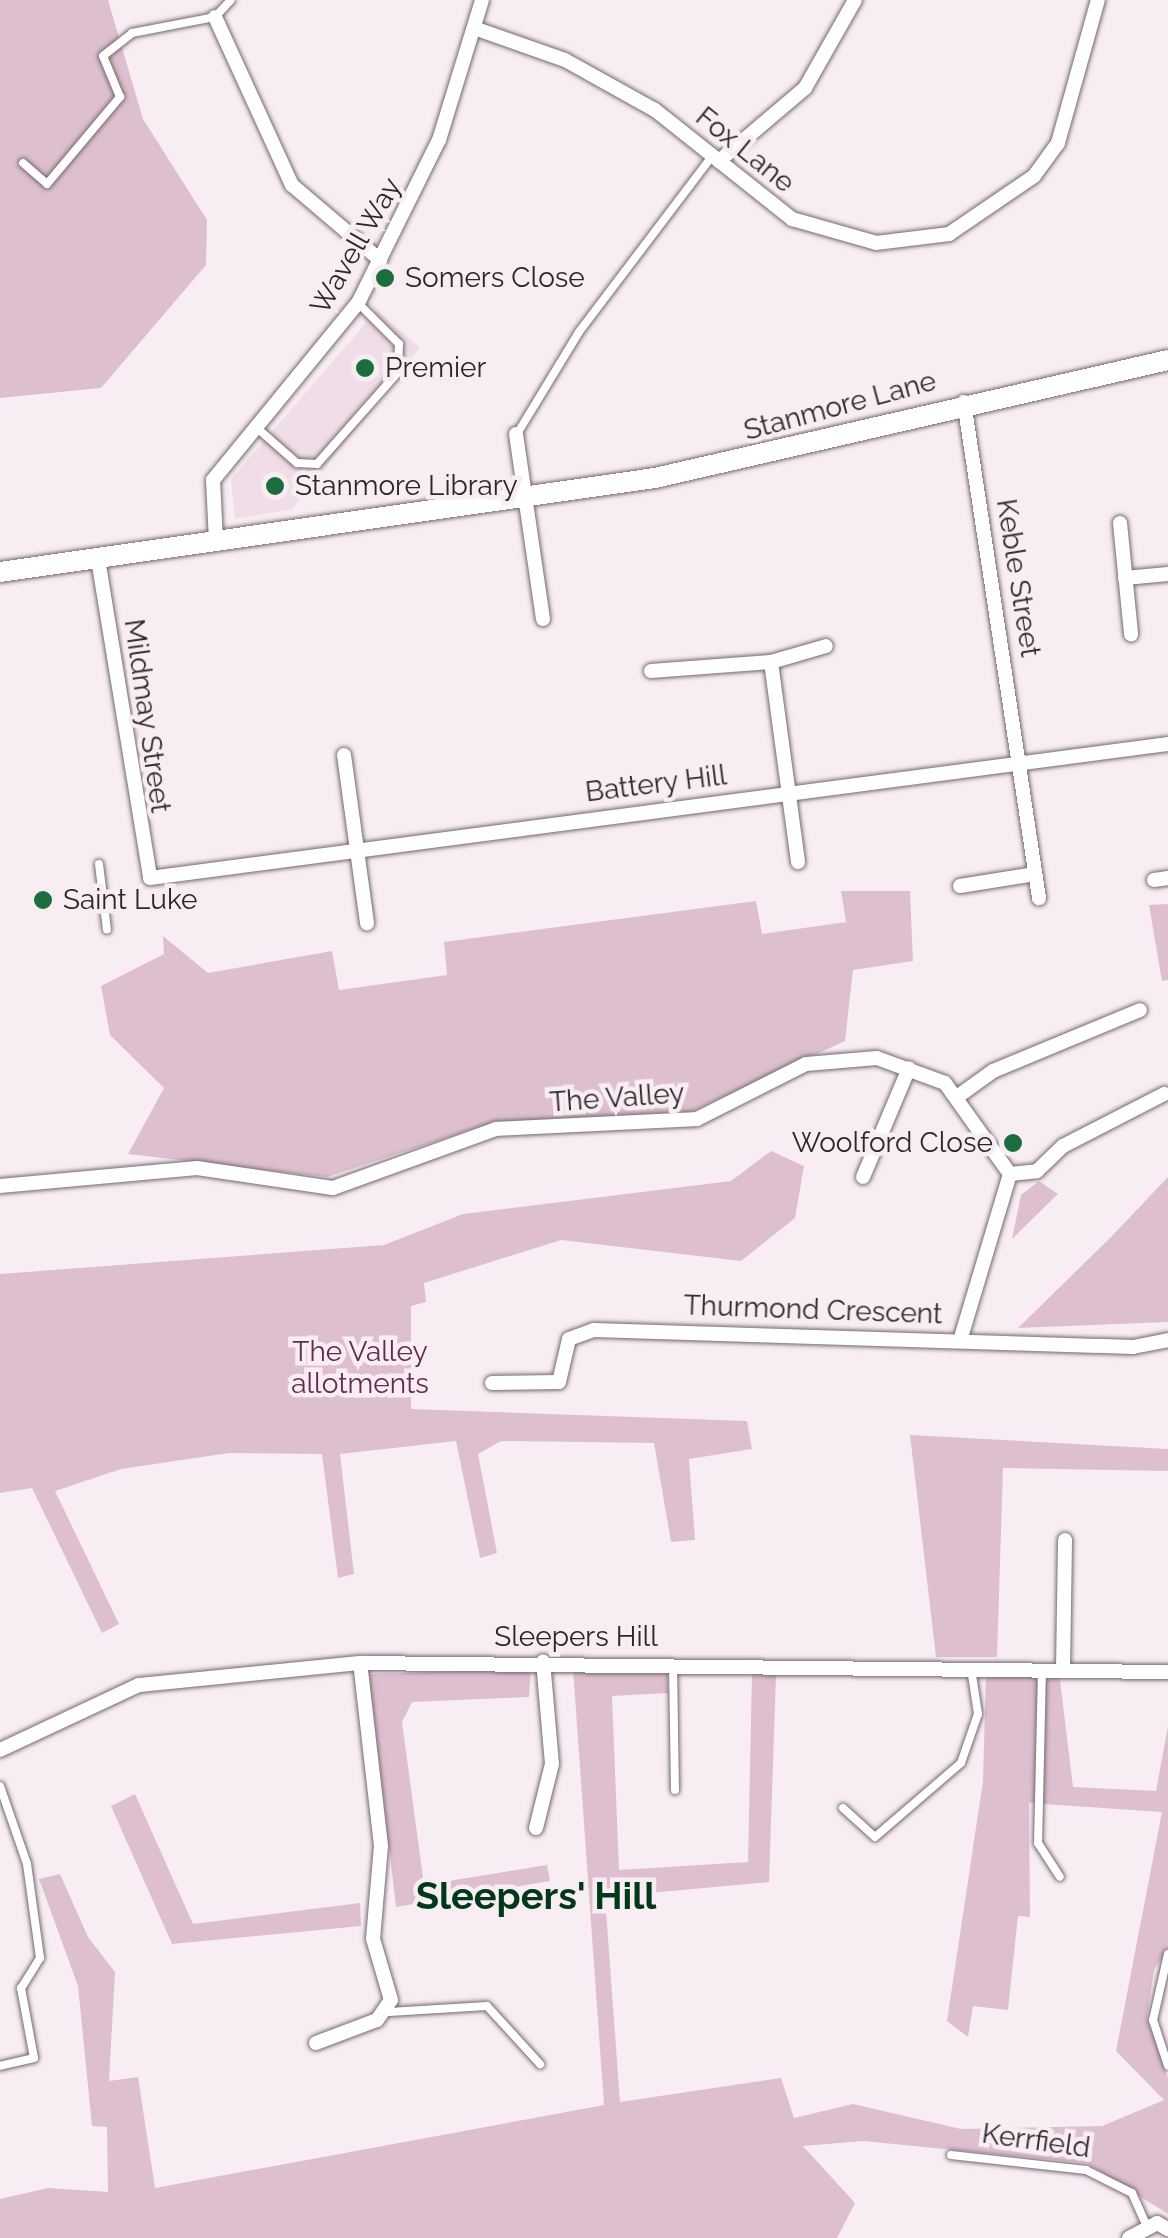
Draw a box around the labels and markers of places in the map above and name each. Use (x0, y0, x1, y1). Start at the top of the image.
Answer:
place label: Somers Close (405, 261, 585, 295)
marker: Somers Close (374, 267, 396, 289)
place label: Premier (385, 351, 486, 385)
marker: Premier (354, 357, 376, 379)
place label: Stanmore Library (295, 469, 518, 503)
marker: Stanmore Library (264, 475, 286, 497)
place label: Saint Luke (63, 883, 197, 917)
marker: Saint Luke (32, 889, 54, 911)
place label: Woolford Close (792, 1126, 993, 1160)
marker: Woolford Close (1002, 1132, 1024, 1154)

